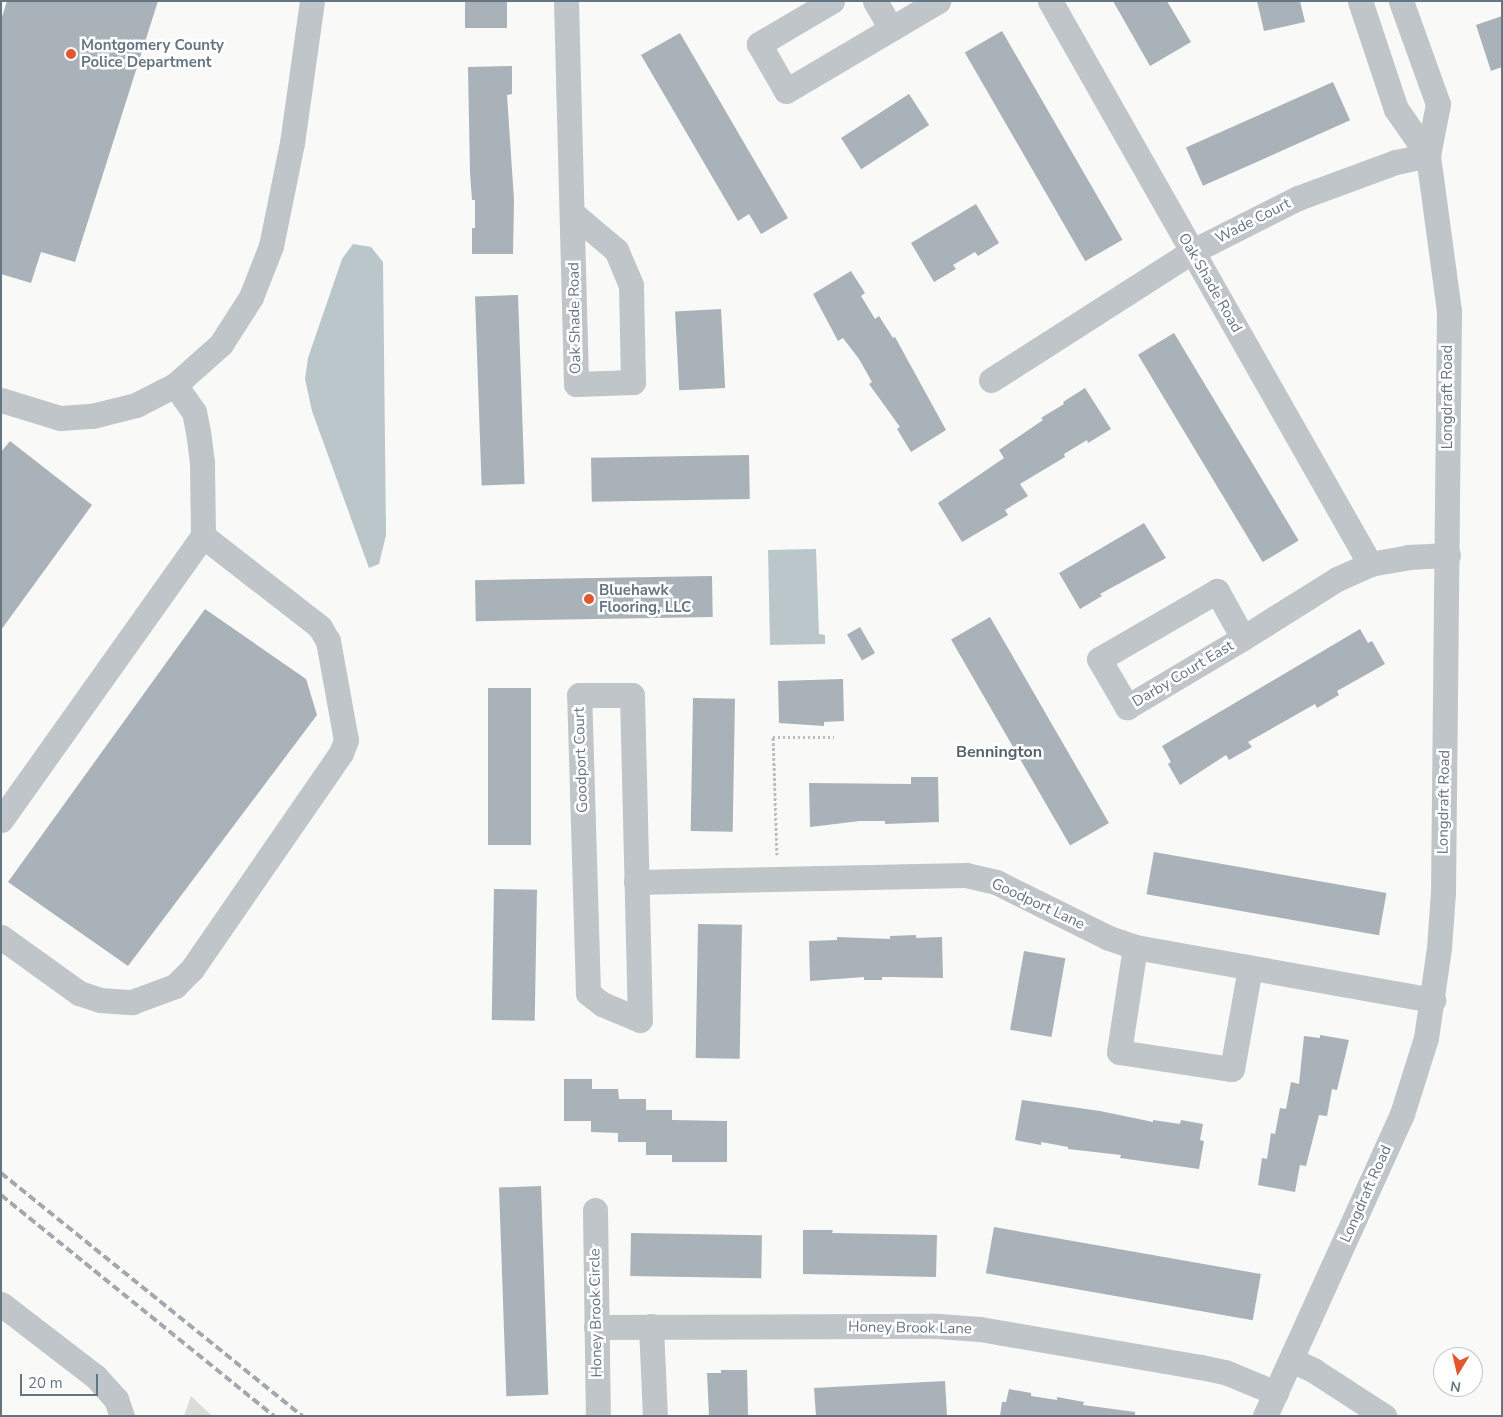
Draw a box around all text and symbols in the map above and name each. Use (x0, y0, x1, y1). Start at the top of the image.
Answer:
place label: Montgomery County Police Department (81, 36, 224, 71)
marker: Montgomery County Police Department (65, 48, 77, 60)
street label: Wade Court (1213, 194, 1293, 248)
street label: Oak Shade Road (1174, 230, 1246, 336)
street label: Oak Shade Road (565, 262, 585, 374)
street label: Longdraft Road (1439, 345, 1457, 449)
place label: Bluehawk Flooring, LLC (599, 581, 691, 616)
marker: Bluehawk Flooring, LLC (583, 593, 595, 605)
street label: Darby Court East (1129, 637, 1237, 711)
street label: Goodport Court (570, 707, 592, 813)
district label: Bennington (956, 742, 1042, 762)
street label: Longdraft Road (1434, 750, 1454, 854)
street label: Goodport Lane (988, 875, 1088, 933)
street label: Longdraft Road (1337, 1143, 1395, 1245)
street label: Honey Brook Circle (586, 1248, 606, 1378)
street label: Honey Brook Lane (848, 1318, 972, 1338)
north arrow (1433, 1347, 1483, 1397)
scale bar (22, 1364, 100, 1396)
text: 20 m (28, 1373, 63, 1393)
text: N (1449, 1376, 1462, 1397)

